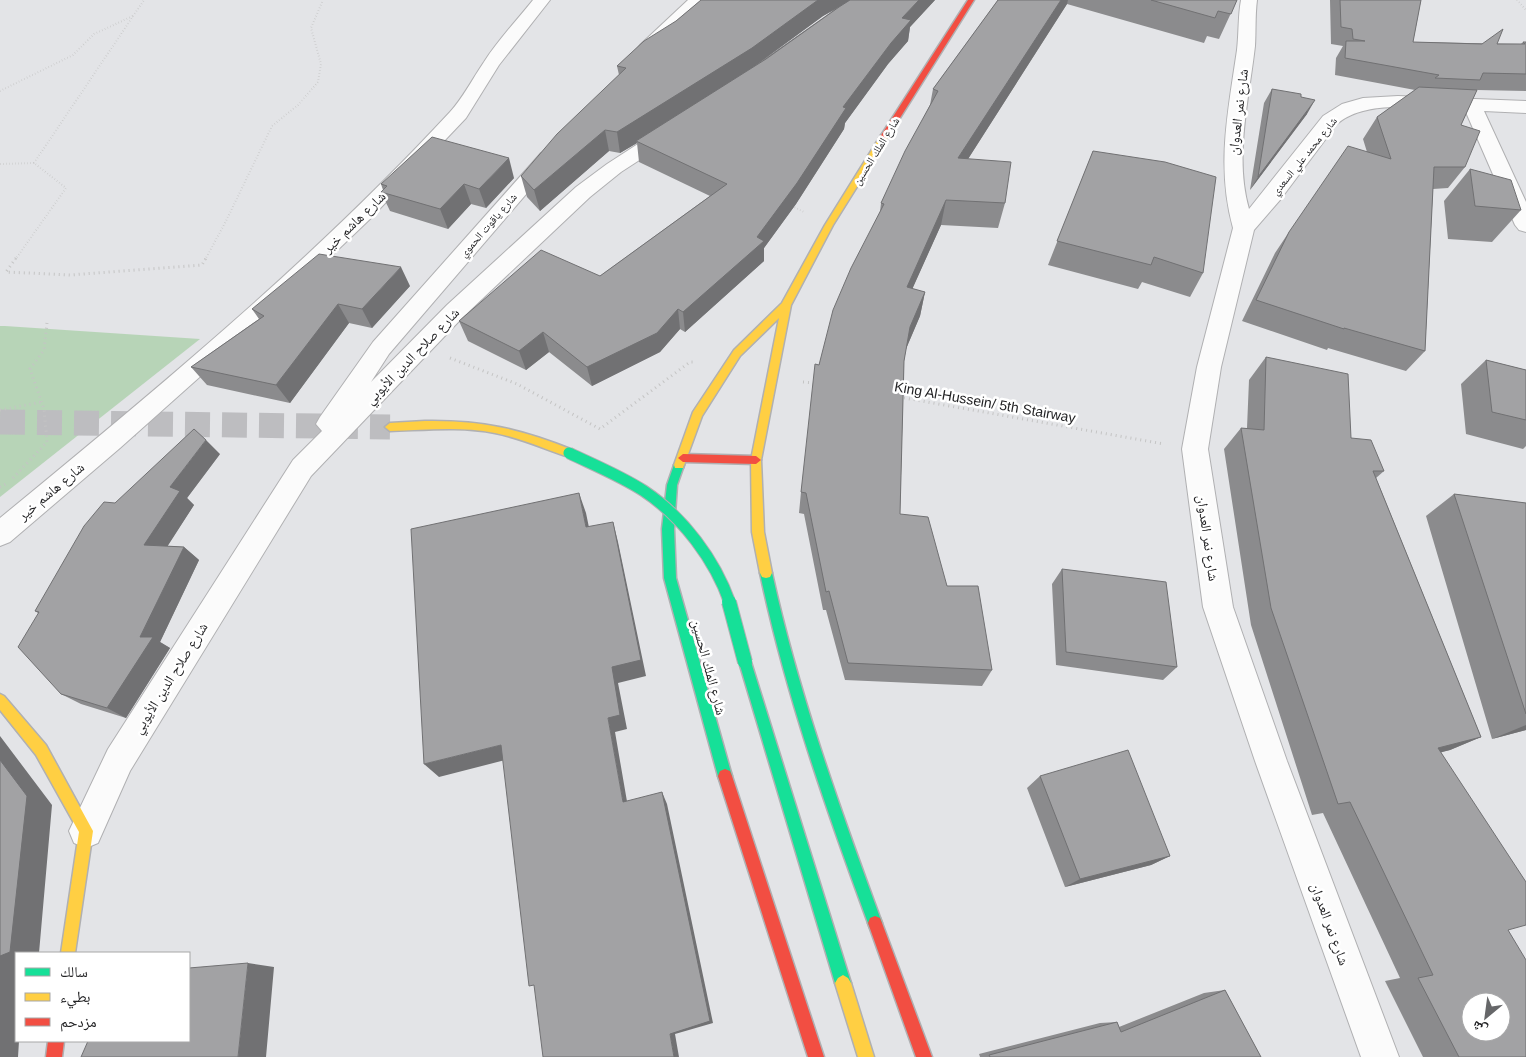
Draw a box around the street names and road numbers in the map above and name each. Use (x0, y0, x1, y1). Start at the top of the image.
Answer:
street label: شارع نمر العدوان (1225, 68, 1253, 156)
street label: شارع الملك الحسين (850, 115, 902, 187)
street label: شارع محمد علي السعدي (1269, 115, 1341, 199)
street label: شارع هاشم خير (318, 188, 390, 258)
street label: شارع ياقوت الحموي (457, 191, 521, 261)
street label: شارع صلاح الدين الأيوبي (362, 304, 465, 410)
street label: King Al-Hussein/ 5th Stairway (893, 378, 1077, 426)
street label: شارع هاشم خير (14, 459, 89, 525)
street label: شارع نمر العدوان (1192, 494, 1222, 582)
street label: شارع الملك الحسين (687, 617, 729, 717)
street label: شارع صلاح الدين الأيوبي (129, 619, 214, 738)
street label: شارع نمر العدوان (1306, 881, 1352, 968)

